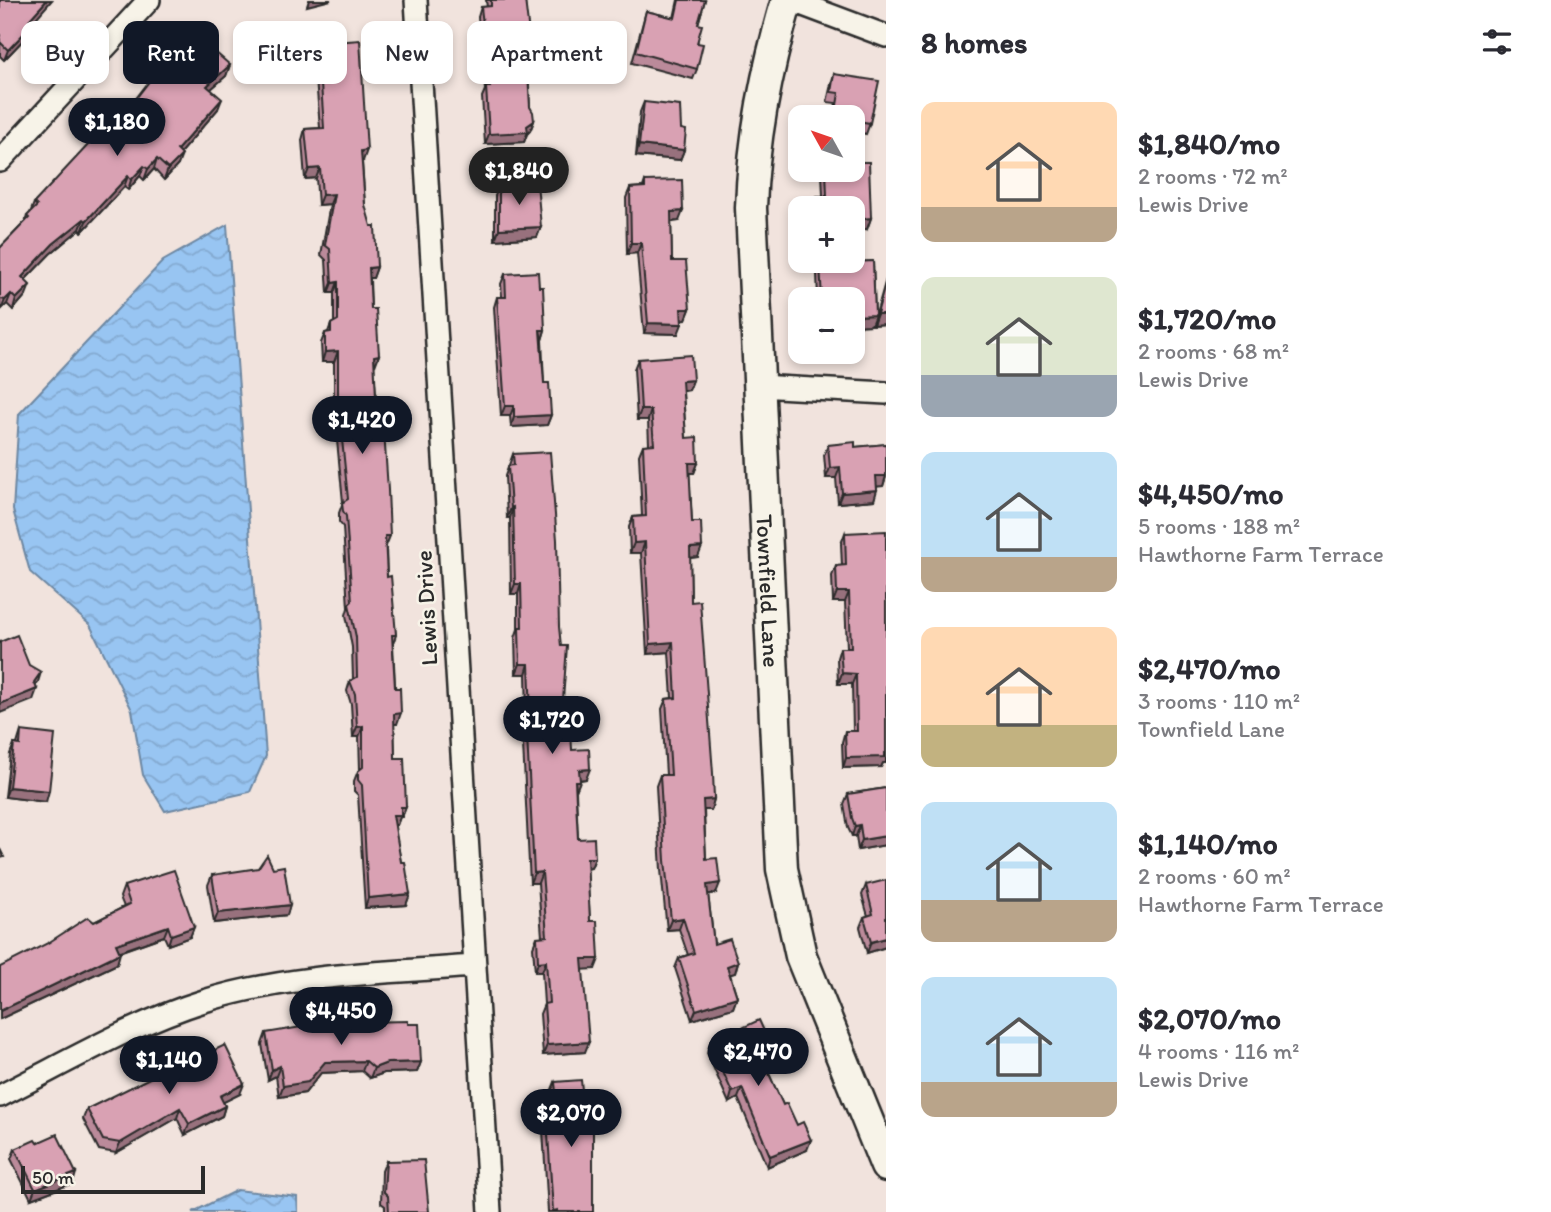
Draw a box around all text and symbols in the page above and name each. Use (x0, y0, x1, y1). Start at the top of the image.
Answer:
chip: Buy (21, 21, 109, 84)
chip: Rent (123, 21, 219, 84)
chip: Filters (233, 21, 347, 84)
chip: New (361, 21, 453, 84)
chip: Apartment (467, 21, 627, 84)
icon: filters (1478, 23, 1516, 61)
text: 8 homes (921, 24, 1028, 61)
pin: $1,180 (60, 99, 174, 158)
north arrow (788, 105, 864, 182)
map controls (788, 105, 865, 364)
text: $1,180 (84, 107, 150, 135)
text: $1,840/mo (1138, 125, 1280, 162)
icon: home (977, 130, 1061, 214)
pin: $1,840 (462, 148, 576, 207)
text: $1,840 (485, 156, 553, 184)
text: 2 rooms · 72 m² (1138, 162, 1288, 190)
text: Lewis Drive (1138, 190, 1249, 218)
button: + (788, 196, 865, 273)
button: − (788, 287, 865, 364)
text: $1,720/mo (1138, 300, 1276, 337)
icon: home (977, 305, 1061, 389)
text: 2 rooms · 68 m² (1138, 337, 1289, 365)
text: Lewis Drive (1138, 365, 1249, 393)
pin: $1,420 (305, 396, 419, 456)
text: $1,420 (328, 405, 396, 433)
text: $4,450/mo (1138, 475, 1284, 512)
icon: home (977, 480, 1061, 564)
text: 5 rooms · 188 m² (1138, 512, 1300, 540)
street label: Townfield Lane (751, 514, 787, 668)
text: Hawthorne Farm Terrace (1138, 540, 1384, 568)
street label: Lewis Drive (408, 550, 444, 666)
text: $2,470/mo (1138, 650, 1281, 687)
icon: home (977, 655, 1061, 739)
text: 3 rooms · 110 m² (1138, 687, 1300, 715)
pin: $1,720 (495, 696, 609, 756)
text: $1,720 (519, 705, 585, 733)
text: Townfield Lane (1138, 715, 1285, 743)
text: $1,140/mo (1138, 825, 1278, 862)
icon: home (977, 830, 1061, 914)
text: 2 rooms · 60 m² (1138, 862, 1291, 890)
text: Hawthorne Farm Terrace (1138, 890, 1384, 918)
pin: $4,450 (284, 988, 398, 1047)
text: $4,450 (305, 996, 377, 1024)
text: $2,070/mo (1138, 1000, 1281, 1037)
icon: home (977, 1005, 1061, 1089)
pin: $2,470 (701, 1028, 815, 1088)
pin: $1,140 (112, 1036, 226, 1096)
text: $2,470 (724, 1037, 792, 1065)
text: 4 rooms · 116 m² (1138, 1037, 1300, 1065)
text: $1,140 (136, 1045, 202, 1073)
text: Lewis Drive (1138, 1065, 1249, 1093)
pin: $2,070 (514, 1090, 628, 1149)
text: $2,070 (537, 1098, 605, 1126)
scale bar (21, 1163, 205, 1195)
text: 50 m (32, 1166, 74, 1189)

